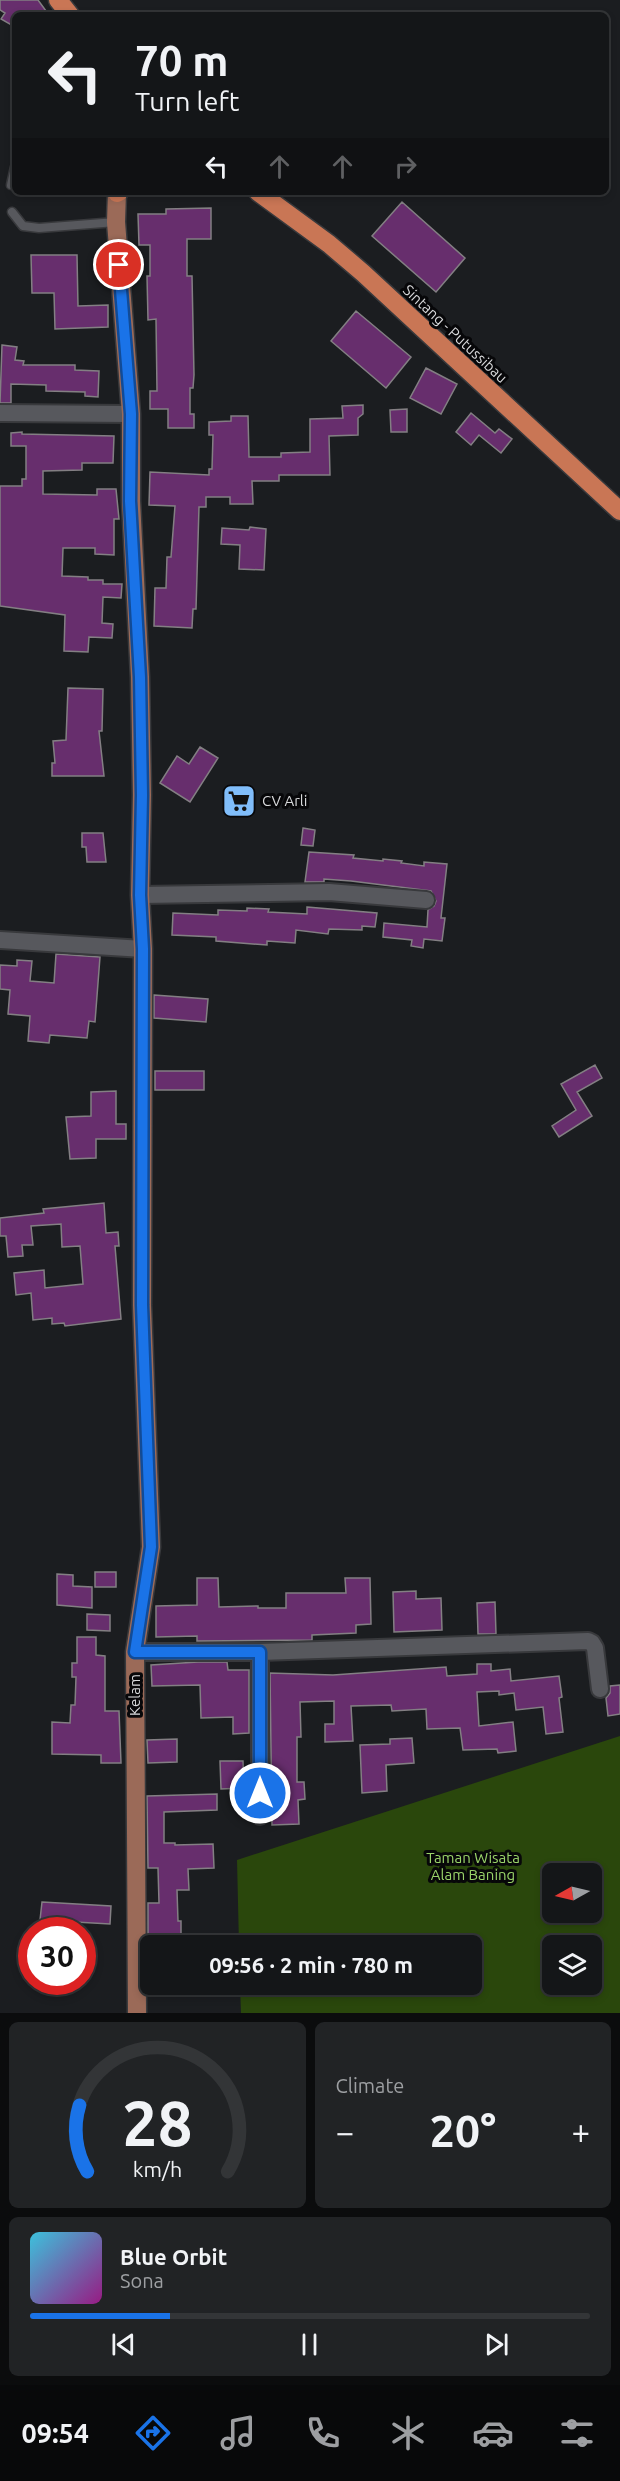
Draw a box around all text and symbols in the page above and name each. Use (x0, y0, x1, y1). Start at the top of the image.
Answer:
icon: left (36, 36, 114, 114)
text: 70 m (135, 37, 229, 84)
text: Turn left (135, 86, 239, 116)
icon: left (200, 150, 233, 183)
icon: ahead (263, 150, 296, 183)
icon: ahead (326, 150, 359, 183)
icon: right (389, 150, 422, 183)
pin (93, 239, 144, 290)
icon: arrive (102, 248, 135, 281)
street label: Sintang - Putussibau (400, 281, 511, 386)
supermarket icon: CV Arli (221, 783, 257, 819)
place label: CV Arli (262, 792, 307, 809)
street label: Kelam (126, 1674, 143, 1716)
position arrow (228, 1761, 292, 1825)
park label: Taman Wisata Alam Baning (426, 1849, 520, 1883)
north arrow (542, 1863, 602, 1923)
map controls (542, 1863, 602, 1995)
speed limit sign: 30 (18, 1917, 96, 1995)
button: layers (542, 1935, 602, 1995)
text: 09:56 · 2 min · 780 m (209, 1952, 413, 1977)
text: Climate (336, 2074, 404, 2097)
text: 28 (122, 2088, 192, 2158)
text: 20° (429, 2105, 496, 2156)
text: − (336, 2113, 354, 2150)
text: + (571, 2113, 590, 2150)
text: km/h (132, 2157, 182, 2181)
text: Blue Orbit (120, 2244, 227, 2269)
text: Sona (120, 2269, 164, 2292)
icon: previous (107, 2328, 140, 2361)
icon: pause (293, 2328, 326, 2361)
icon: next (480, 2328, 513, 2361)
icon: directions (132, 2412, 174, 2454)
icon: music (217, 2412, 259, 2454)
icon: phone (302, 2412, 344, 2454)
icon: climate (387, 2412, 429, 2454)
icon: car (472, 2412, 514, 2454)
icon: filters (556, 2412, 598, 2454)
text: 09:54 (21, 2418, 89, 2448)

